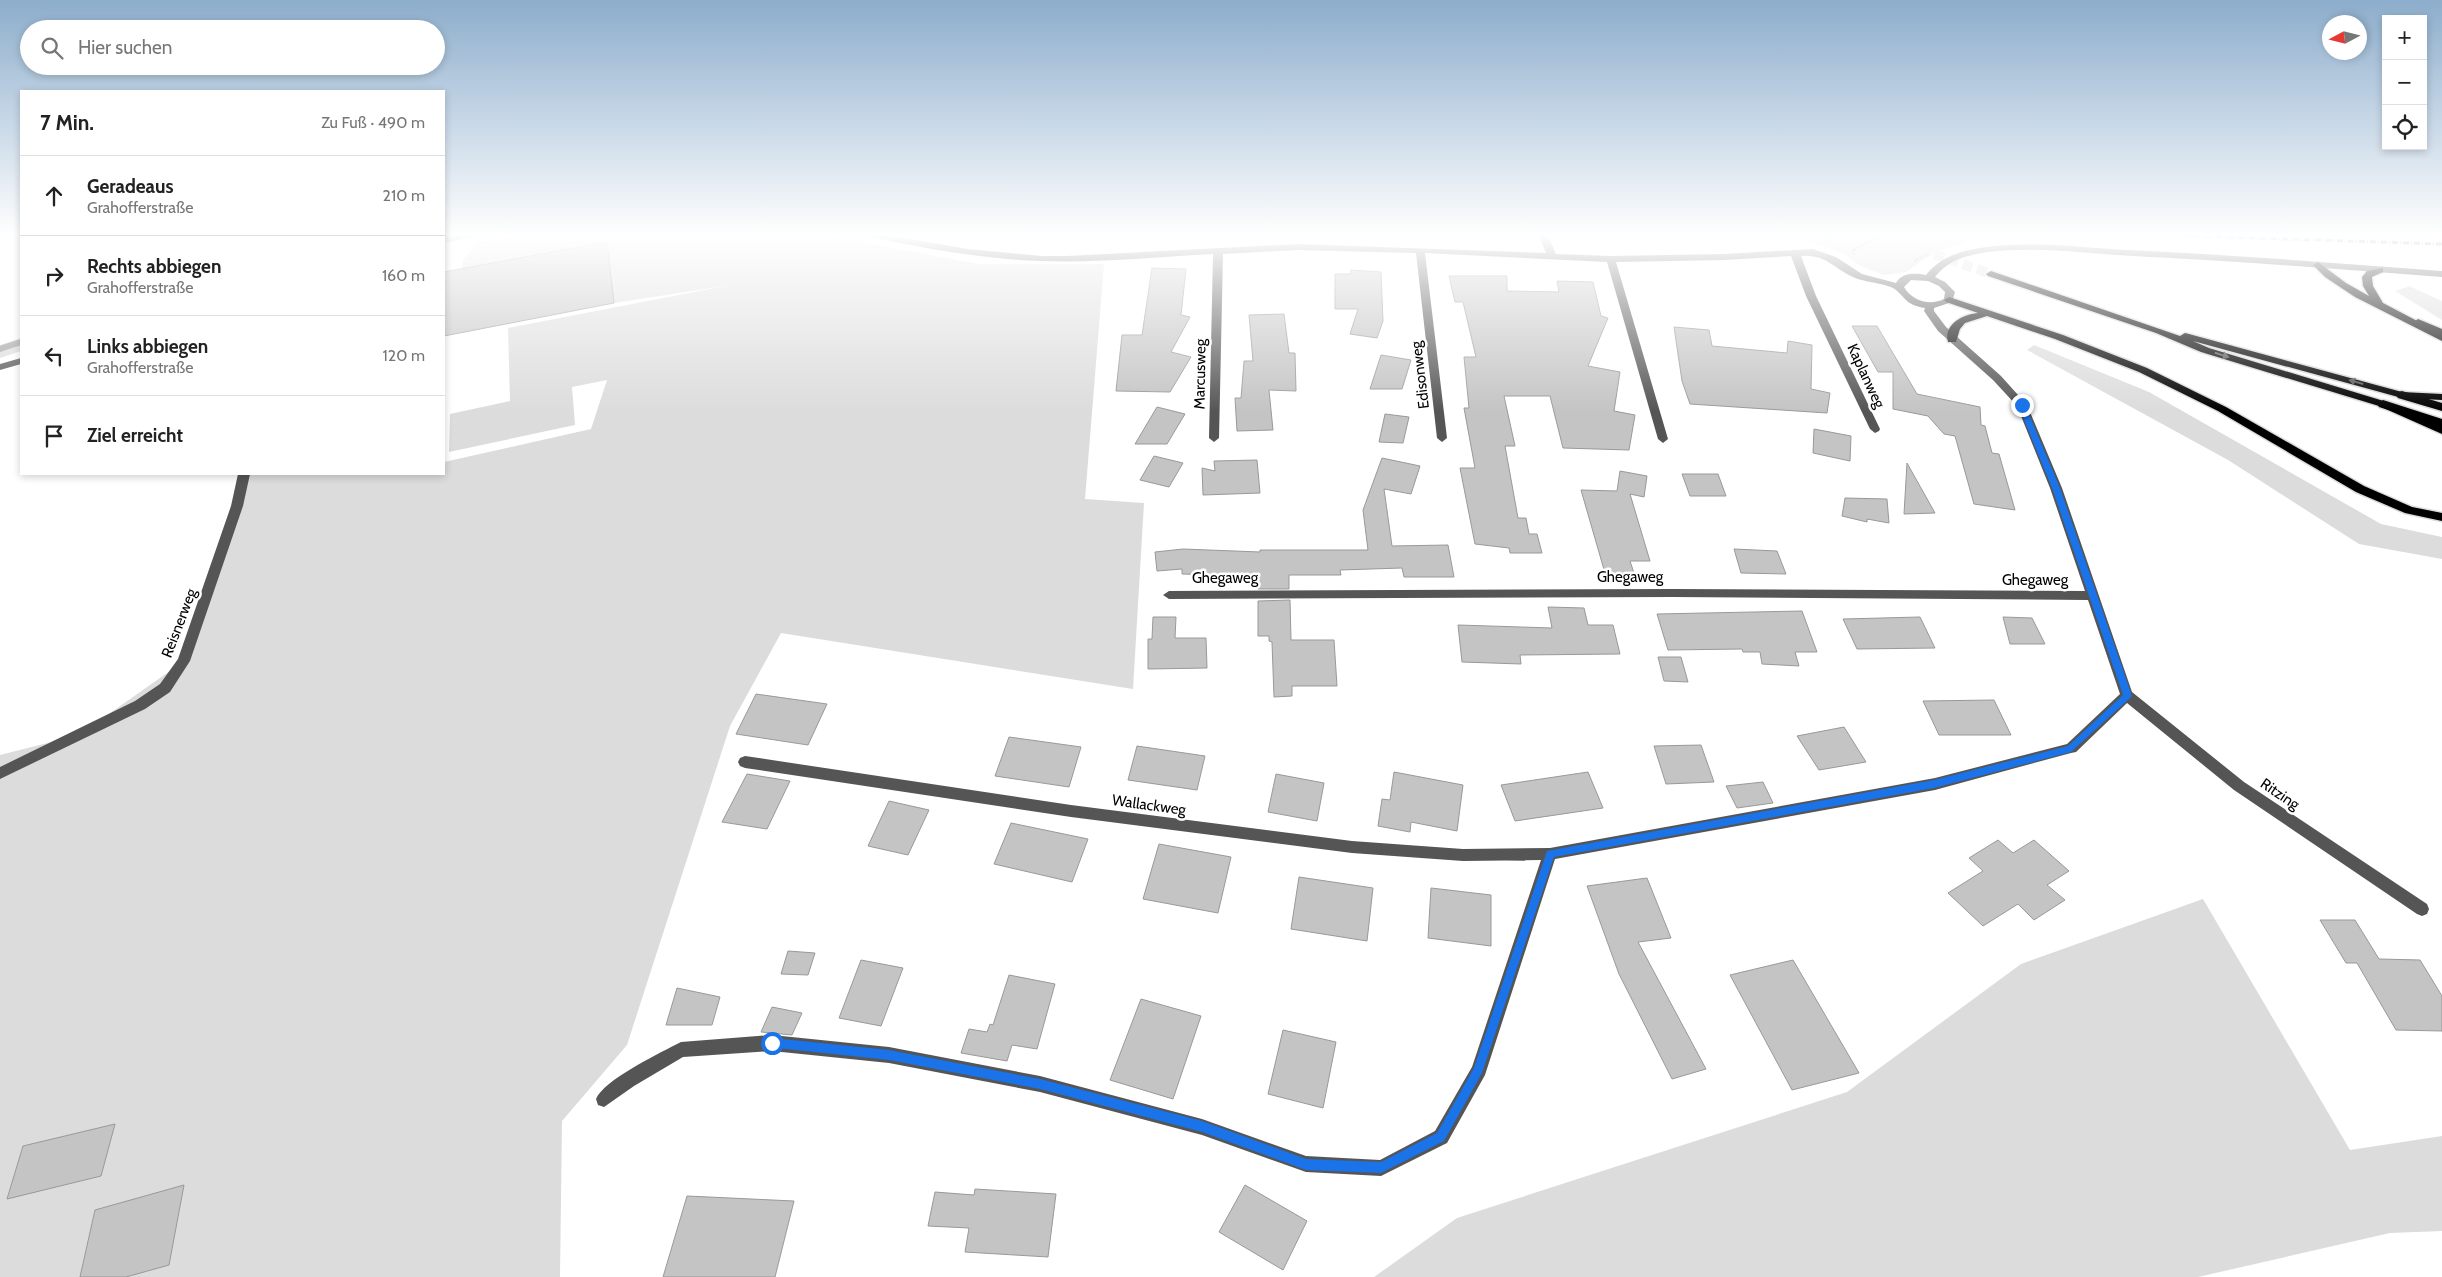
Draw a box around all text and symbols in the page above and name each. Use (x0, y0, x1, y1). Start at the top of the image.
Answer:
north arrow (2322, 15, 2367, 60)
map controls (2382, 15, 2427, 150)
button: + (2382, 15, 2427, 60)
search box (20, 20, 445, 75)
icon: search (38, 34, 66, 62)
text: Hier suchen (78, 36, 172, 59)
button: − (2382, 60, 2427, 105)
button: locate (2382, 105, 2427, 150)
text: 7 Min. (40, 110, 94, 135)
text: Zu Fuß · 490 m (321, 113, 425, 132)
text: Geradeaus (87, 175, 173, 198)
icon: ahead (40, 182, 68, 210)
text: 210 m (383, 186, 425, 205)
text: Grahofferstraße (87, 198, 193, 217)
text: Rechts abbiegen (87, 255, 221, 278)
icon: right (40, 262, 68, 290)
text: 160 m (382, 266, 425, 285)
text: Grahofferstraße (87, 278, 193, 297)
text: Links abbiegen (87, 335, 208, 358)
street label: Marcusweg (1190, 338, 1210, 409)
street label: Edisonweg (1407, 340, 1433, 410)
street label: Kaplanweg (1843, 341, 1889, 412)
icon: left (40, 342, 68, 370)
text: 120 m (383, 346, 425, 365)
one-way arrow (2214, 352, 2229, 360)
text: Grahofferstraße (87, 358, 193, 377)
one-way arrow (2348, 378, 2363, 386)
route end (2011, 394, 2034, 417)
icon: arrive (40, 422, 68, 450)
text: Ziel erreicht (87, 424, 183, 447)
street label: Ghegaweg (1597, 568, 1664, 586)
street label: Ghegaweg (1192, 569, 1259, 587)
street label: Ghegaweg (2002, 571, 2069, 589)
street label: Reisnerweg (158, 585, 201, 660)
street label: Ritzing (2257, 774, 2303, 814)
street label: Wallackweg (1111, 791, 1188, 819)
route start (761, 1032, 784, 1055)

